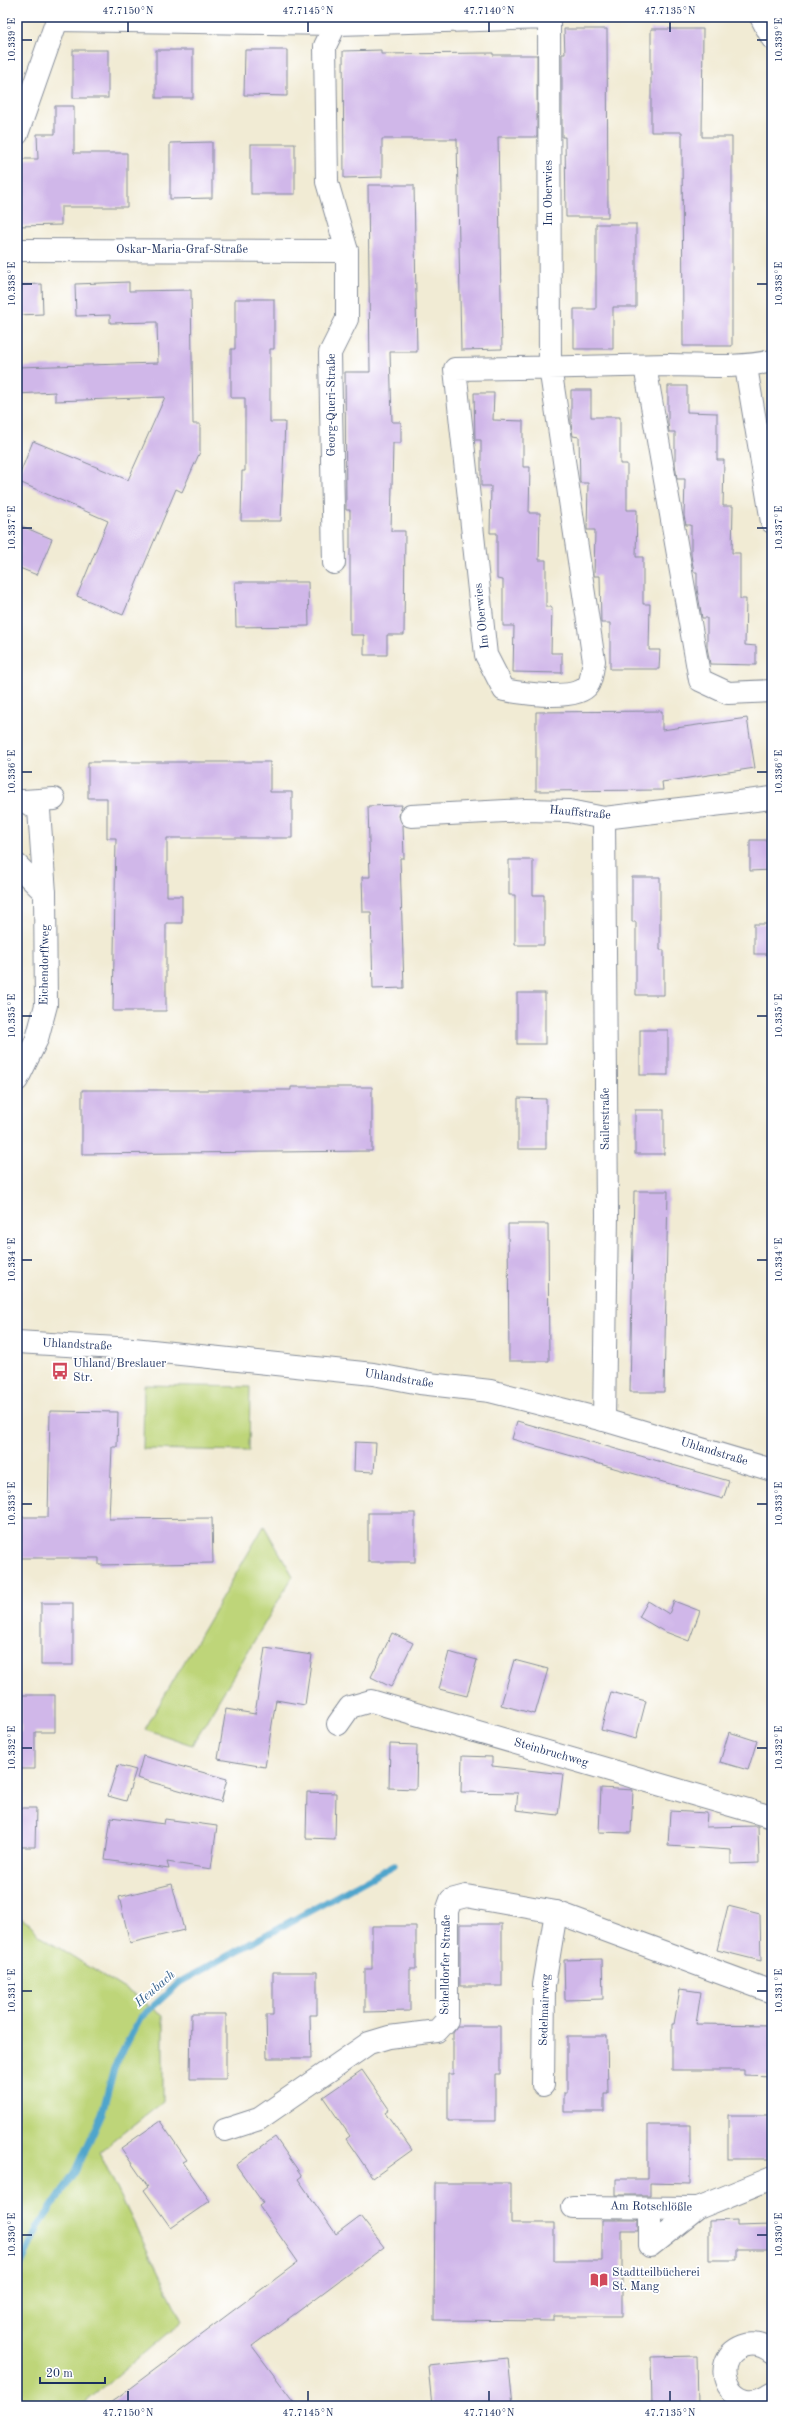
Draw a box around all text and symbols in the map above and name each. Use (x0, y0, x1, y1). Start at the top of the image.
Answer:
text: 47.7150°N (102, 6, 154, 16)
text: 47.7145°N (282, 6, 334, 16)
text: 47.7140°N (463, 6, 515, 16)
text: 47.7135°N (644, 6, 696, 16)
text: 10.339°E (7, 18, 17, 62)
text: 10.339°E (774, 18, 784, 62)
street label: Im Oberwies (543, 160, 555, 226)
street label: Oskar-Maria-Graf-Straße (116, 244, 248, 256)
text: 10.338°E (7, 262, 17, 306)
text: 10.338°E (774, 262, 784, 306)
street label: Georg-Queri-Straße (326, 353, 338, 457)
text: 10.337°E (7, 506, 17, 550)
text: 10.337°E (774, 506, 784, 550)
street label: Im Oberwies (473, 583, 491, 649)
text: 10.336°E (7, 750, 17, 794)
text: 10.336°E (774, 750, 784, 794)
street label: Hauffstraße (549, 804, 612, 822)
street label: Eichendorffweg (38, 924, 52, 1006)
text: 10.335°E (7, 994, 17, 1038)
text: 10.335°E (774, 994, 784, 1038)
street label: Sailerstraße (600, 1087, 612, 1150)
text: 10.334°E (7, 1238, 17, 1282)
text: 10.334°E (774, 1238, 784, 1282)
street label: Uhlandstraße (42, 1337, 113, 1353)
place label: Uhland/Breslauer Str. (73, 1358, 166, 1384)
bus stop icon: Uhland/Breslauer Str. (50, 1361, 70, 1381)
street label: Uhlandstraße (364, 1368, 435, 1390)
street label: Uhlandstraße (679, 1436, 750, 1468)
text: 10.333°E (7, 1482, 17, 1526)
text: 10.333°E (774, 1482, 784, 1526)
text: 10.332°E (7, 1726, 17, 1770)
text: 10.332°E (774, 1726, 784, 1770)
street label: Steinbruchweg (512, 1737, 590, 1770)
street label: Schelldorfer Straße (439, 1914, 453, 2015)
water label: Heubach (132, 1968, 178, 2010)
text: 10.331°E (7, 1969, 17, 2013)
text: 10.331°E (774, 1969, 784, 2013)
street label: Sedelmairweg (538, 1973, 552, 2046)
street label: Am Rotschlößle (610, 2200, 693, 2214)
text: 10.330°E (7, 2213, 17, 2257)
text: 10.330°E (774, 2213, 784, 2257)
place label: Stadtteilbücherei St. Mang (612, 2267, 700, 2293)
library icon: Stadtteilbücherei St. Mang (589, 2270, 609, 2290)
scale bar (40, 2359, 105, 2385)
text: 20 m (46, 2368, 73, 2380)
text: 47.7150°N (102, 2408, 154, 2418)
text: 47.7145°N (282, 2408, 334, 2418)
text: 47.7140°N (463, 2408, 515, 2418)
text: 47.7135°N (644, 2408, 696, 2418)

